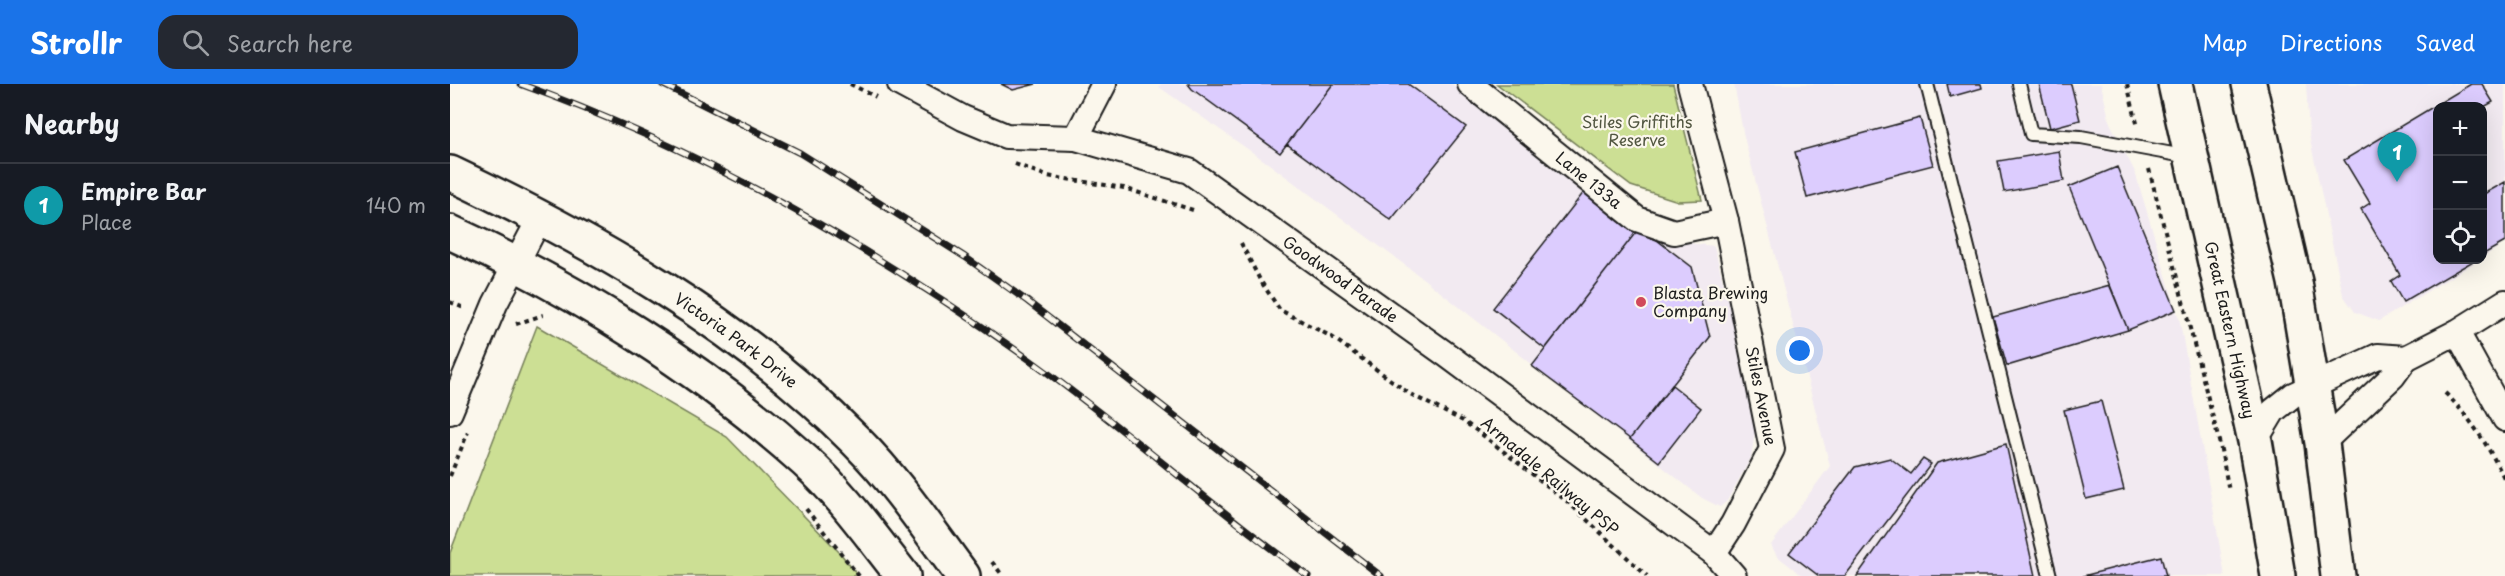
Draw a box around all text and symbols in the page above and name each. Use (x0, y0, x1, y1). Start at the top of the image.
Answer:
search box (158, 15, 578, 69)
text: Strollr (30, 21, 122, 64)
icon: search (179, 26, 212, 59)
text: Search here (227, 26, 353, 59)
text: Map (2202, 26, 2247, 58)
text: Directions (2280, 26, 2382, 58)
text: Saved (2415, 26, 2475, 58)
map controls (2433, 102, 2487, 264)
button: + (2433, 102, 2487, 156)
text: Nearby (24, 104, 119, 143)
park label: Stiles Griffiths Reserve (1582, 109, 1692, 151)
pin: 1 (2378, 132, 2416, 182)
street label: Lane 133a (1551, 145, 1628, 214)
button: − (2433, 156, 2487, 210)
text: Empire Bar (81, 174, 206, 207)
text: 1 (39, 190, 48, 220)
text: 140 m (366, 190, 426, 220)
text: Place (81, 207, 132, 237)
button: locate (2433, 210, 2487, 264)
street label: Goodwood Parade (1278, 229, 1404, 328)
street label: Great Eastern Highway (2200, 239, 2263, 421)
place label: Blasta Brewing Company (1653, 280, 1768, 322)
street label: Victoria Park Drive (670, 286, 804, 393)
marker: Blasta Brewing Company (1634, 295, 1648, 309)
your location (1785, 336, 1814, 365)
street label: Stiles Avenue (1741, 344, 1784, 448)
street label: Armadale Railway PSP (1476, 410, 1625, 540)

